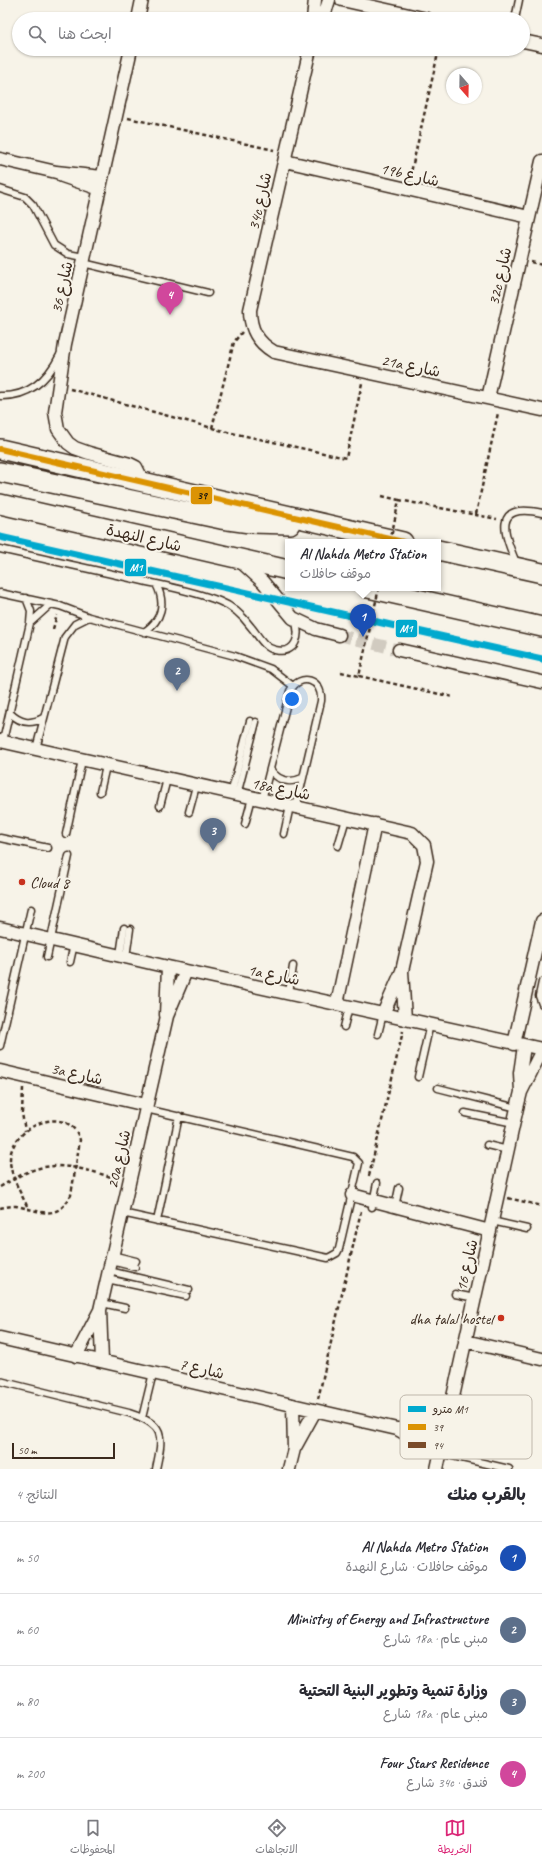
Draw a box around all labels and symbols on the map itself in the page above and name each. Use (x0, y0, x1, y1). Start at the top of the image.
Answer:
north arrow (446, 68, 482, 104)
street label: 19b شارع (378, 158, 441, 192)
street label: 34c شارع (244, 170, 277, 232)
street label: 32c شارع (484, 245, 517, 307)
street label: شارع 36 (46, 259, 79, 315)
pin: 4 (157, 282, 183, 315)
street label: 21a شارع (379, 350, 442, 383)
line badge: 39 (190, 486, 213, 505)
text: 39 (197, 488, 208, 502)
street label: شارع النهدة (104, 520, 184, 557)
line badge: M1 (124, 558, 147, 577)
text: M1 (130, 560, 144, 574)
pin: 1 (350, 604, 376, 637)
line badge: M1 (395, 619, 418, 638)
text: M1 (400, 621, 414, 635)
pin: 2 (164, 658, 190, 691)
your location (282, 689, 302, 709)
street label: 18a شارع (249, 773, 312, 806)
pin: 3 (200, 818, 226, 851)
place label: Cloud 8 (30, 873, 71, 893)
marker: Cloud 8 (17, 877, 27, 887)
street label: 1a شارع (246, 960, 302, 991)
street label: 3a شارع (49, 1058, 105, 1091)
street label: 20a شارع (102, 1128, 136, 1191)
street label: شارع 16 (451, 1237, 484, 1293)
place label: dha talal hostel (409, 1309, 496, 1329)
marker: dha talal hostel (496, 1313, 506, 1323)
street label: شارع 7 (177, 1354, 226, 1385)
legend (400, 1395, 532, 1459)
text: مترو M1 (432, 1402, 469, 1416)
text: 39 (433, 1420, 444, 1434)
text: 94 (433, 1438, 444, 1452)
scale bar (12, 1441, 115, 1460)

